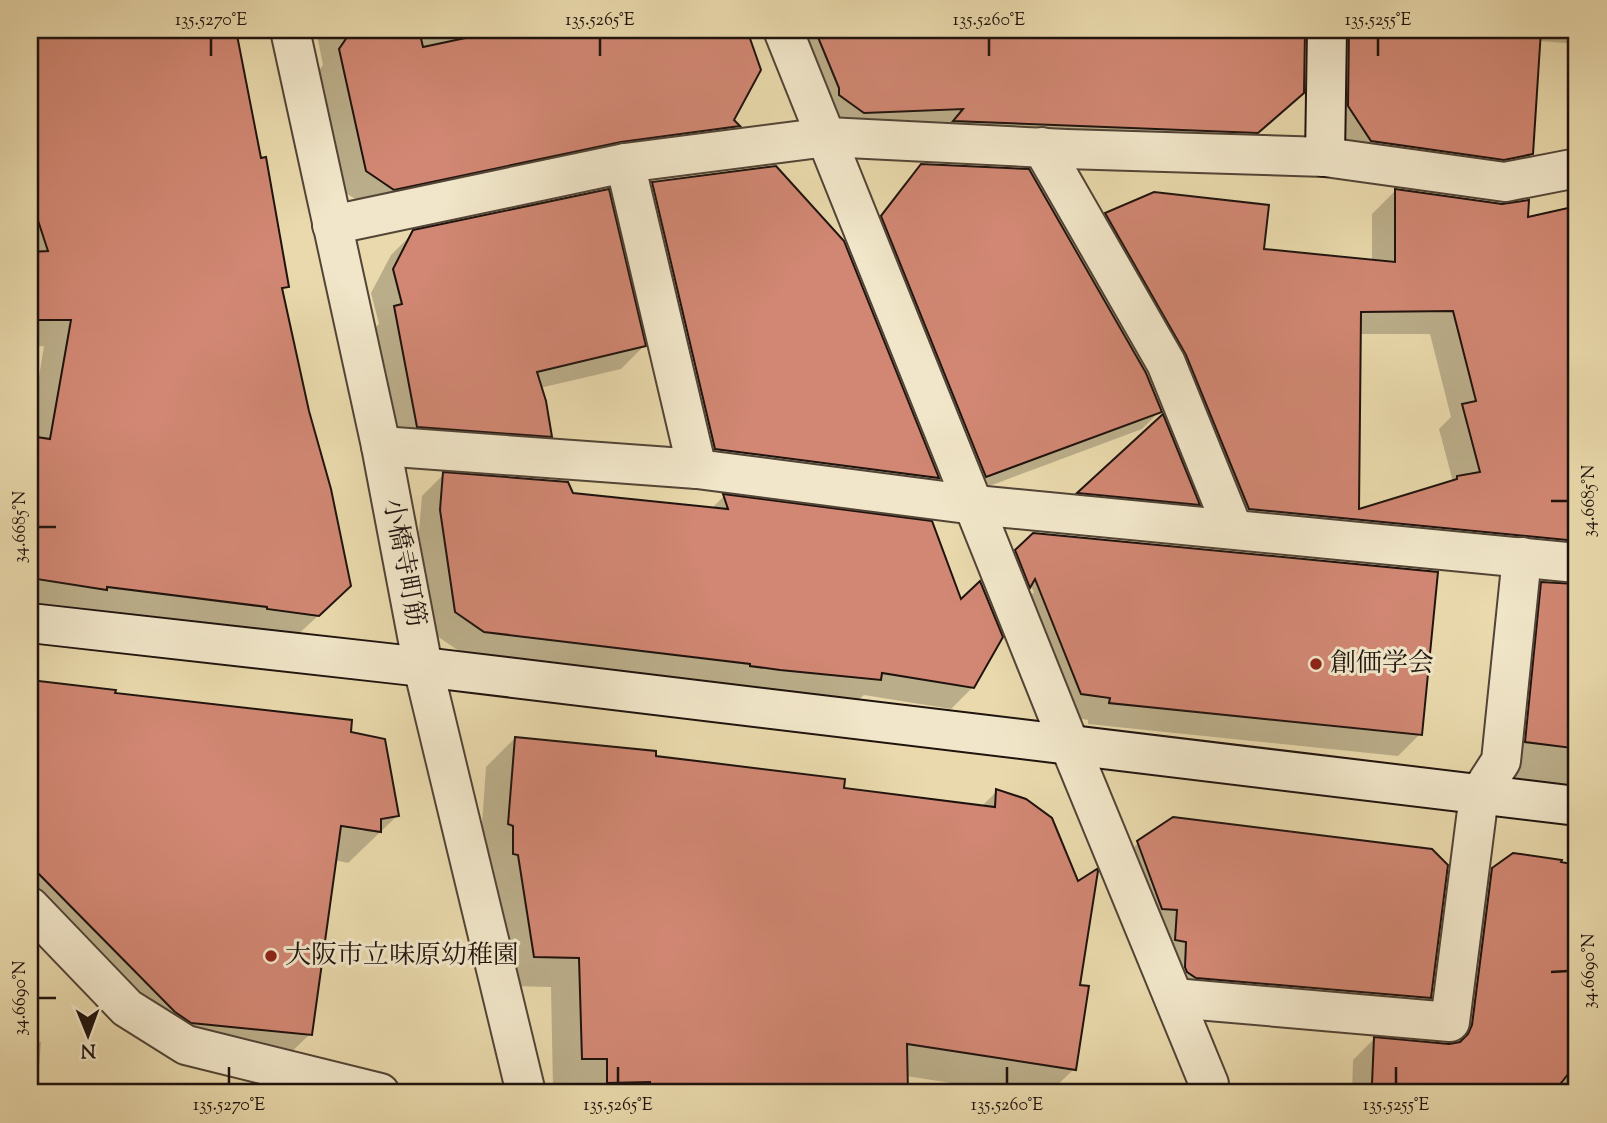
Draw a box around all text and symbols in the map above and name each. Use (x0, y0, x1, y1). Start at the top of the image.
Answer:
text: 135.5270°E (175, 8, 247, 34)
text: 135.5265°E (565, 8, 635, 34)
text: 135.5260°E (953, 8, 1025, 34)
text: 135.5255°E (1345, 8, 1411, 34)
text: 34.6685°N (1577, 465, 1603, 537)
text: 34.6685°N (8, 491, 34, 563)
street label: 小橋寺町筋 (372, 496, 434, 630)
place label: 創価学会 (1330, 646, 1434, 683)
marker: 創価学会 (1308, 656, 1324, 672)
text: 34.6690°N (1577, 933, 1603, 1009)
place label: 大阪市立味原幼稚園 (285, 938, 519, 975)
marker: 大阪市立味原幼稚園 (263, 948, 279, 964)
text: 34.6690°N (8, 960, 34, 1036)
north arrow (52, 1000, 122, 1070)
text: N (80, 1036, 96, 1063)
text: 135.5270°E (193, 1093, 265, 1119)
text: 135.5265°E (583, 1093, 653, 1119)
text: 135.5260°E (971, 1093, 1043, 1119)
text: 135.5255°E (1363, 1093, 1429, 1119)

